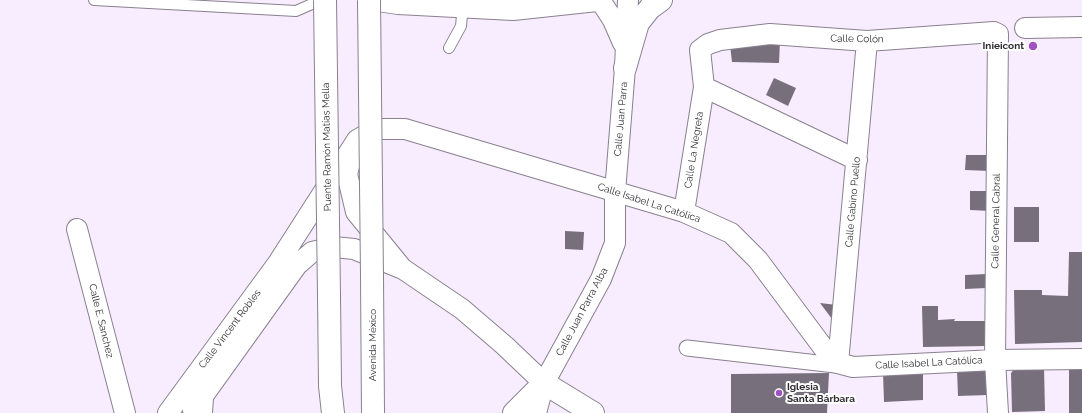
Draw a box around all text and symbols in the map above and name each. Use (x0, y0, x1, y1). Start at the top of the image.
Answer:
street label: Calle Colón (830, 33, 884, 45)
place label: Inieicont (983, 40, 1024, 52)
marker: Inieicont (1027, 40, 1039, 52)
street label: Calle Juan Parra (612, 81, 630, 157)
street label: Puente Ramón Matías Mella (320, 82, 334, 212)
street label: Calle La Negreta (682, 111, 706, 189)
street label: Calle Gabino Puello (843, 156, 863, 248)
street label: Calle General Cabral (989, 173, 1003, 269)
street label: Calle Isabel La Católica (596, 181, 702, 225)
street label: Calle Juan Parra Alba (554, 266, 610, 358)
street label: Calle E. Sanchez (86, 283, 116, 359)
street label: Calle Vincent Robles (196, 287, 264, 371)
street label: Avenida México (367, 309, 379, 381)
street label: Calle Isabel La Católica (875, 354, 983, 372)
place label: Iglesia Santa Bárbara (787, 381, 855, 404)
marker: Iglesia Santa Bárbara (774, 388, 784, 398)

